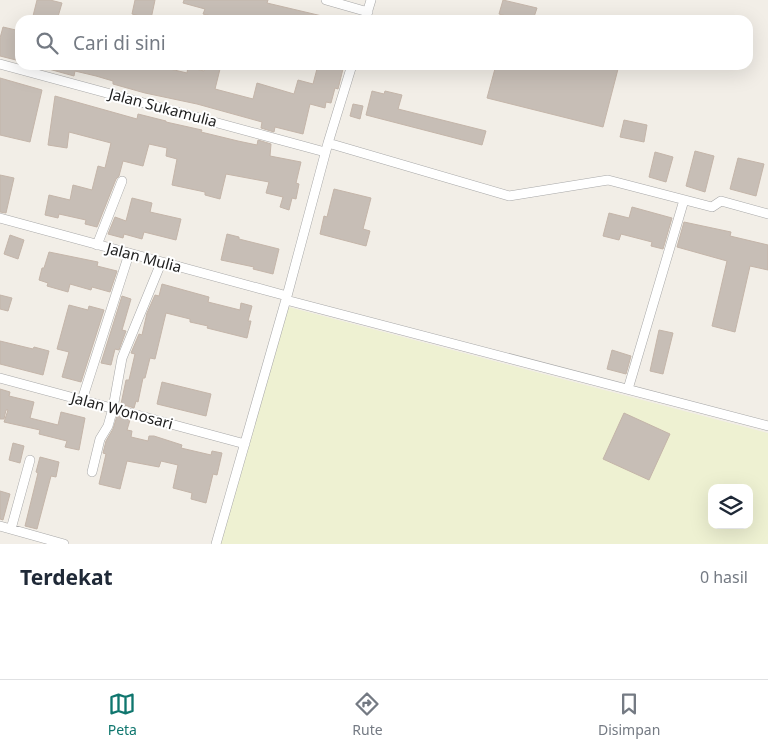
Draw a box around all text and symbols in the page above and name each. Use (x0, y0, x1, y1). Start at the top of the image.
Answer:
search box (15, 15, 753, 70)
icon: search (33, 29, 61, 57)
text: Cari di sini (73, 30, 166, 56)
street label: Jalan Sukamulia (105, 82, 220, 131)
street label: Jalan Mulia (103, 237, 184, 277)
street label: Jalan Wonosari (67, 386, 175, 433)
map controls (708, 484, 753, 529)
button: layers (708, 484, 753, 529)
text: Terdekat (20, 563, 113, 591)
text: 0 hasil (700, 566, 748, 588)
tab: Peta (108, 690, 137, 739)
tab: Rute (352, 690, 383, 739)
tab: Disimpan (598, 690, 660, 739)

